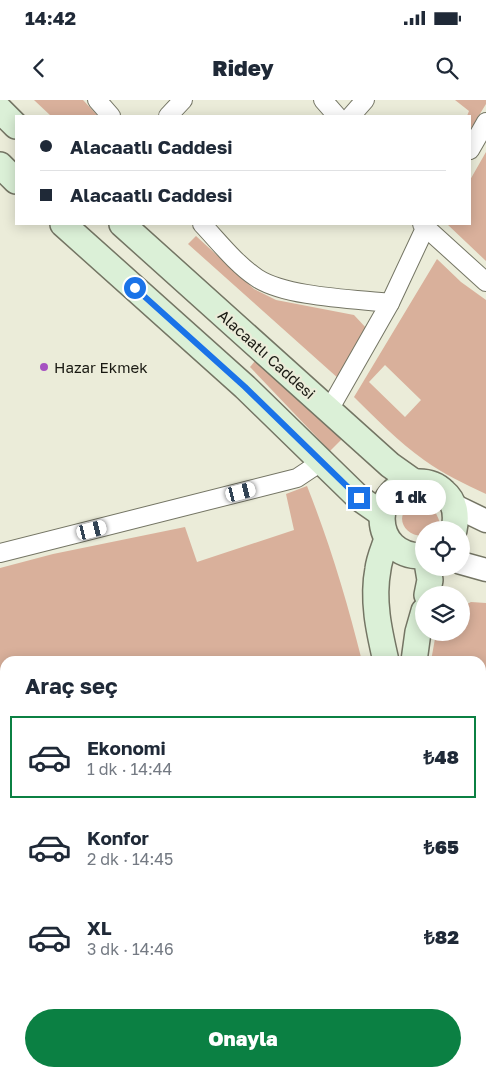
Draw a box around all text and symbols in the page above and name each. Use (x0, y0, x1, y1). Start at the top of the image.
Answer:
text: 14:42 (25, 6, 76, 29)
icon: back (25, 54, 53, 82)
text: Ridey (212, 54, 274, 81)
icon: search (433, 54, 461, 82)
text: Alacaatlı Caddesi (70, 135, 233, 158)
text: Alacaatlı Caddesi (70, 183, 233, 206)
route start (124, 277, 146, 299)
street label: Alacaatlı Caddesi (215, 306, 319, 402)
place label: Hazar Ekmek (54, 358, 148, 376)
marker: Hazar Ekmek (38, 361, 50, 373)
callout: 1 dk (376, 480, 446, 516)
car (224, 481, 257, 503)
route end (348, 487, 370, 509)
text: 1 dk (395, 487, 427, 507)
car (75, 519, 108, 541)
map controls (415, 521, 470, 641)
button: locate (415, 521, 470, 576)
button: layers (415, 586, 470, 641)
text: Araç seç (25, 672, 118, 699)
icon: car (27, 735, 72, 780)
text: Ekonomi (87, 736, 166, 759)
text: ₺48 (424, 745, 459, 768)
text: 1 dk · 14:44 (87, 759, 172, 779)
icon: car (27, 825, 72, 870)
text: Konfor (87, 826, 149, 849)
text: ₺65 (424, 835, 459, 858)
text: 2 dk · 14:45 (87, 849, 173, 869)
icon: car (27, 915, 72, 960)
text: XL (87, 916, 112, 939)
text: ₺82 (424, 925, 459, 948)
text: 3 dk · 14:46 (87, 939, 174, 959)
button: Onayla (25, 1009, 461, 1067)

